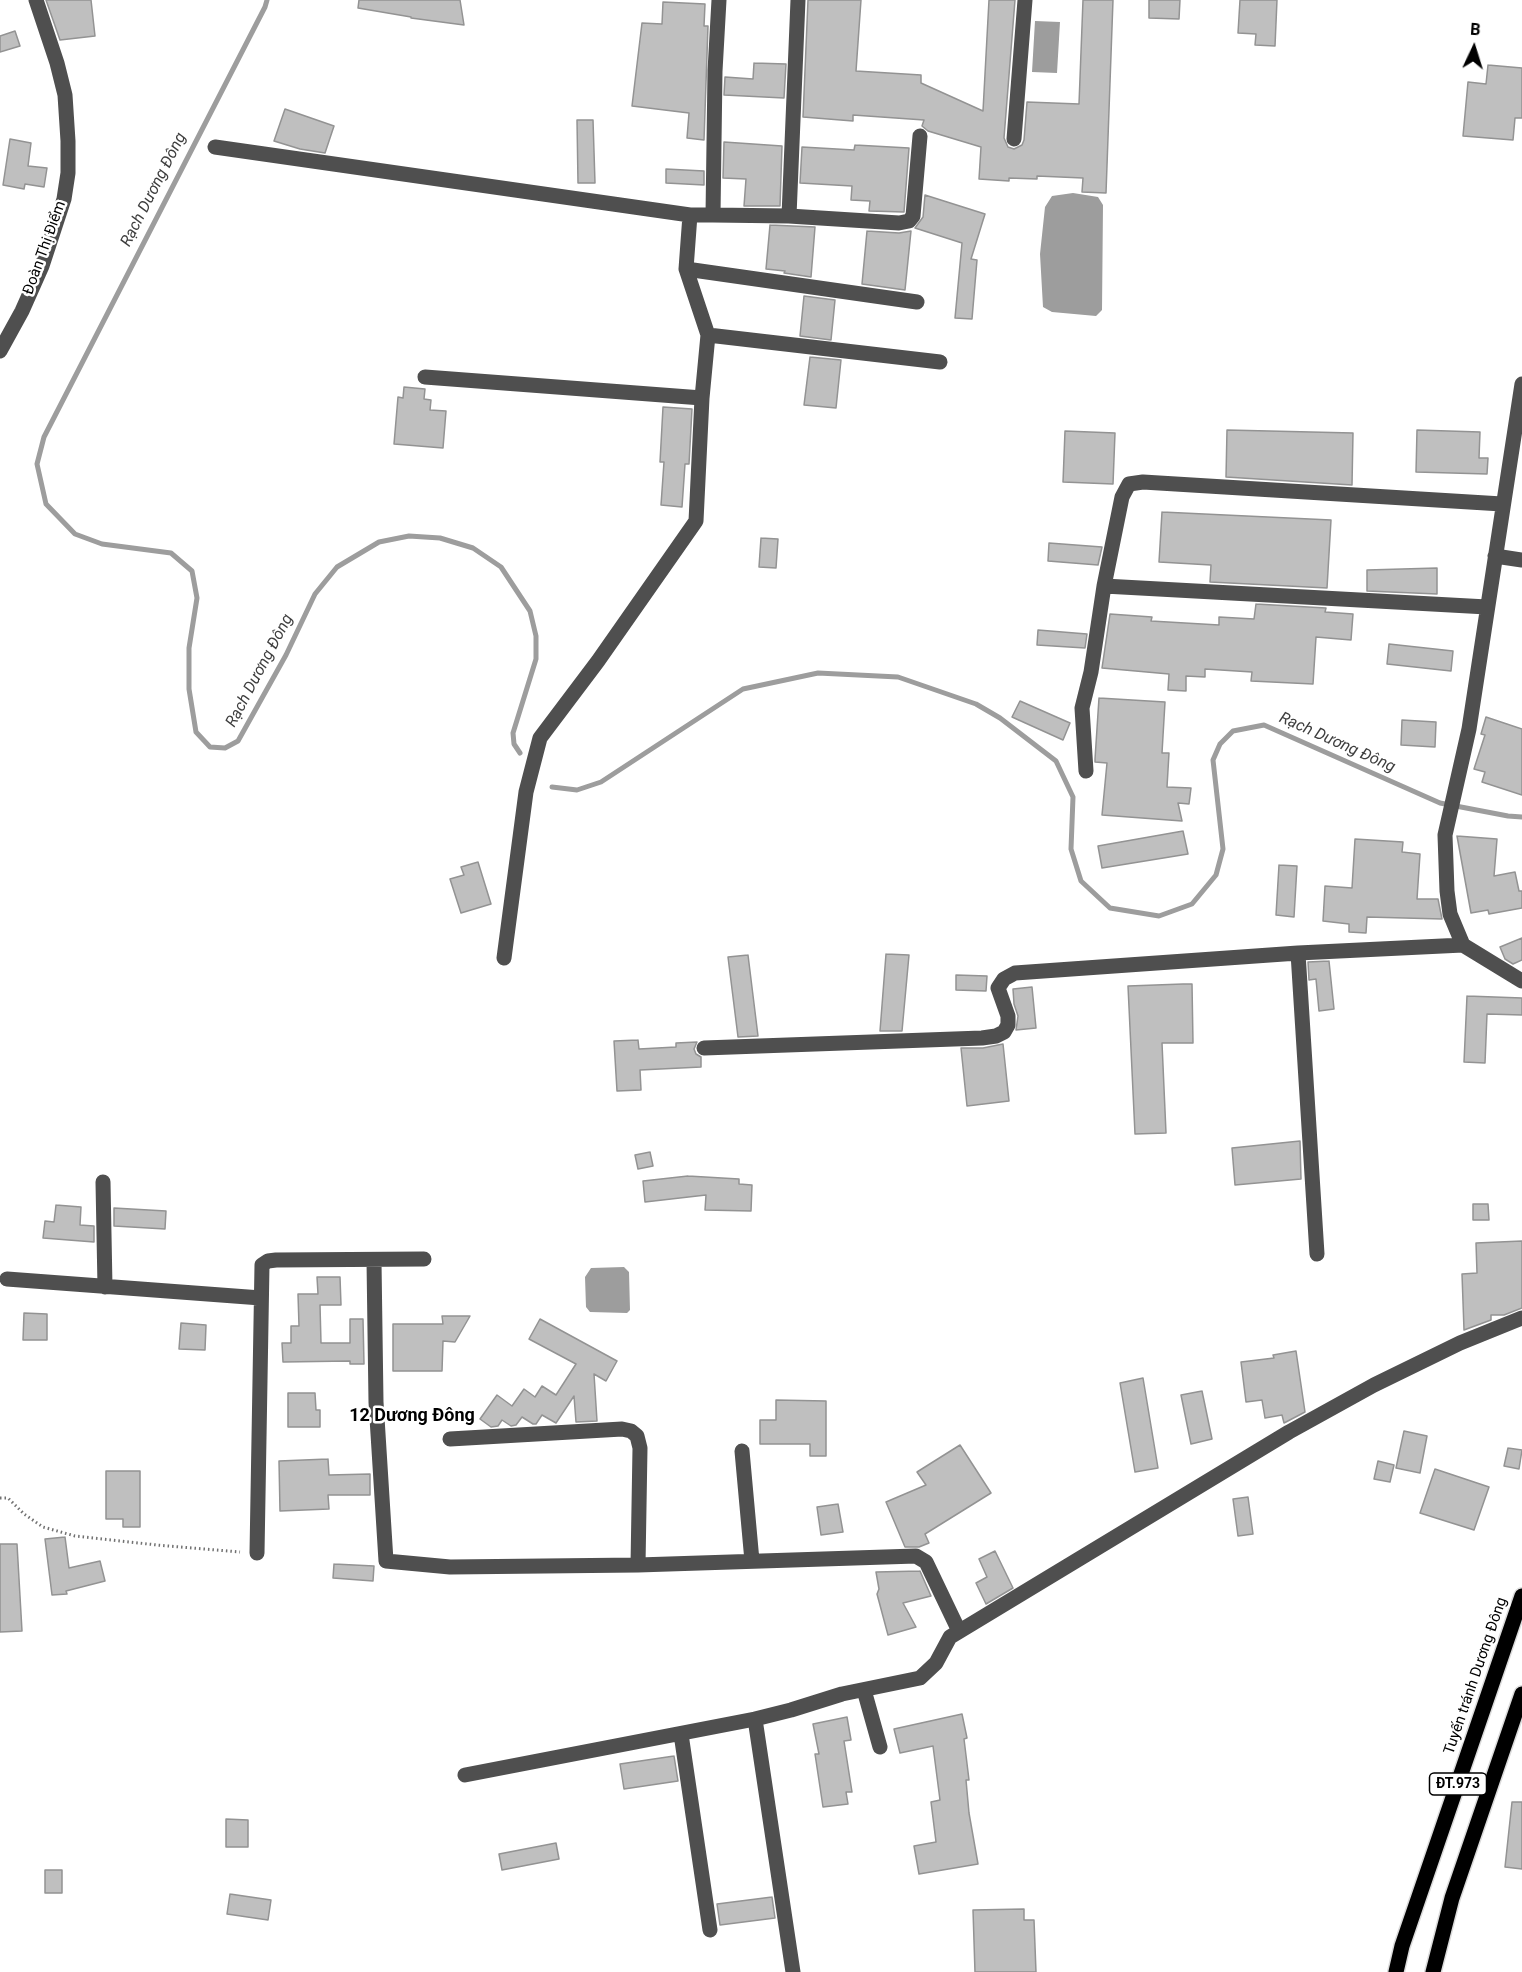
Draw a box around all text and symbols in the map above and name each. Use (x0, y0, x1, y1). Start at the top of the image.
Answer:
north arrow (1444, 18, 1504, 78)
text: B (1470, 20, 1481, 39)
water label: Rạch Dương Đông (117, 130, 191, 250)
street label: Đoàn Thị Điểm (20, 199, 70, 297)
water label: Rạch Dương Đông (222, 611, 298, 731)
water label: Rạch Dương Đông (1276, 709, 1398, 777)
district label: 12 Dương Đông (349, 1405, 475, 1427)
street label: Tuyến tránh Dương Đông (1441, 1595, 1511, 1757)
road number: ĐT.973 (1430, 1773, 1486, 1795)

